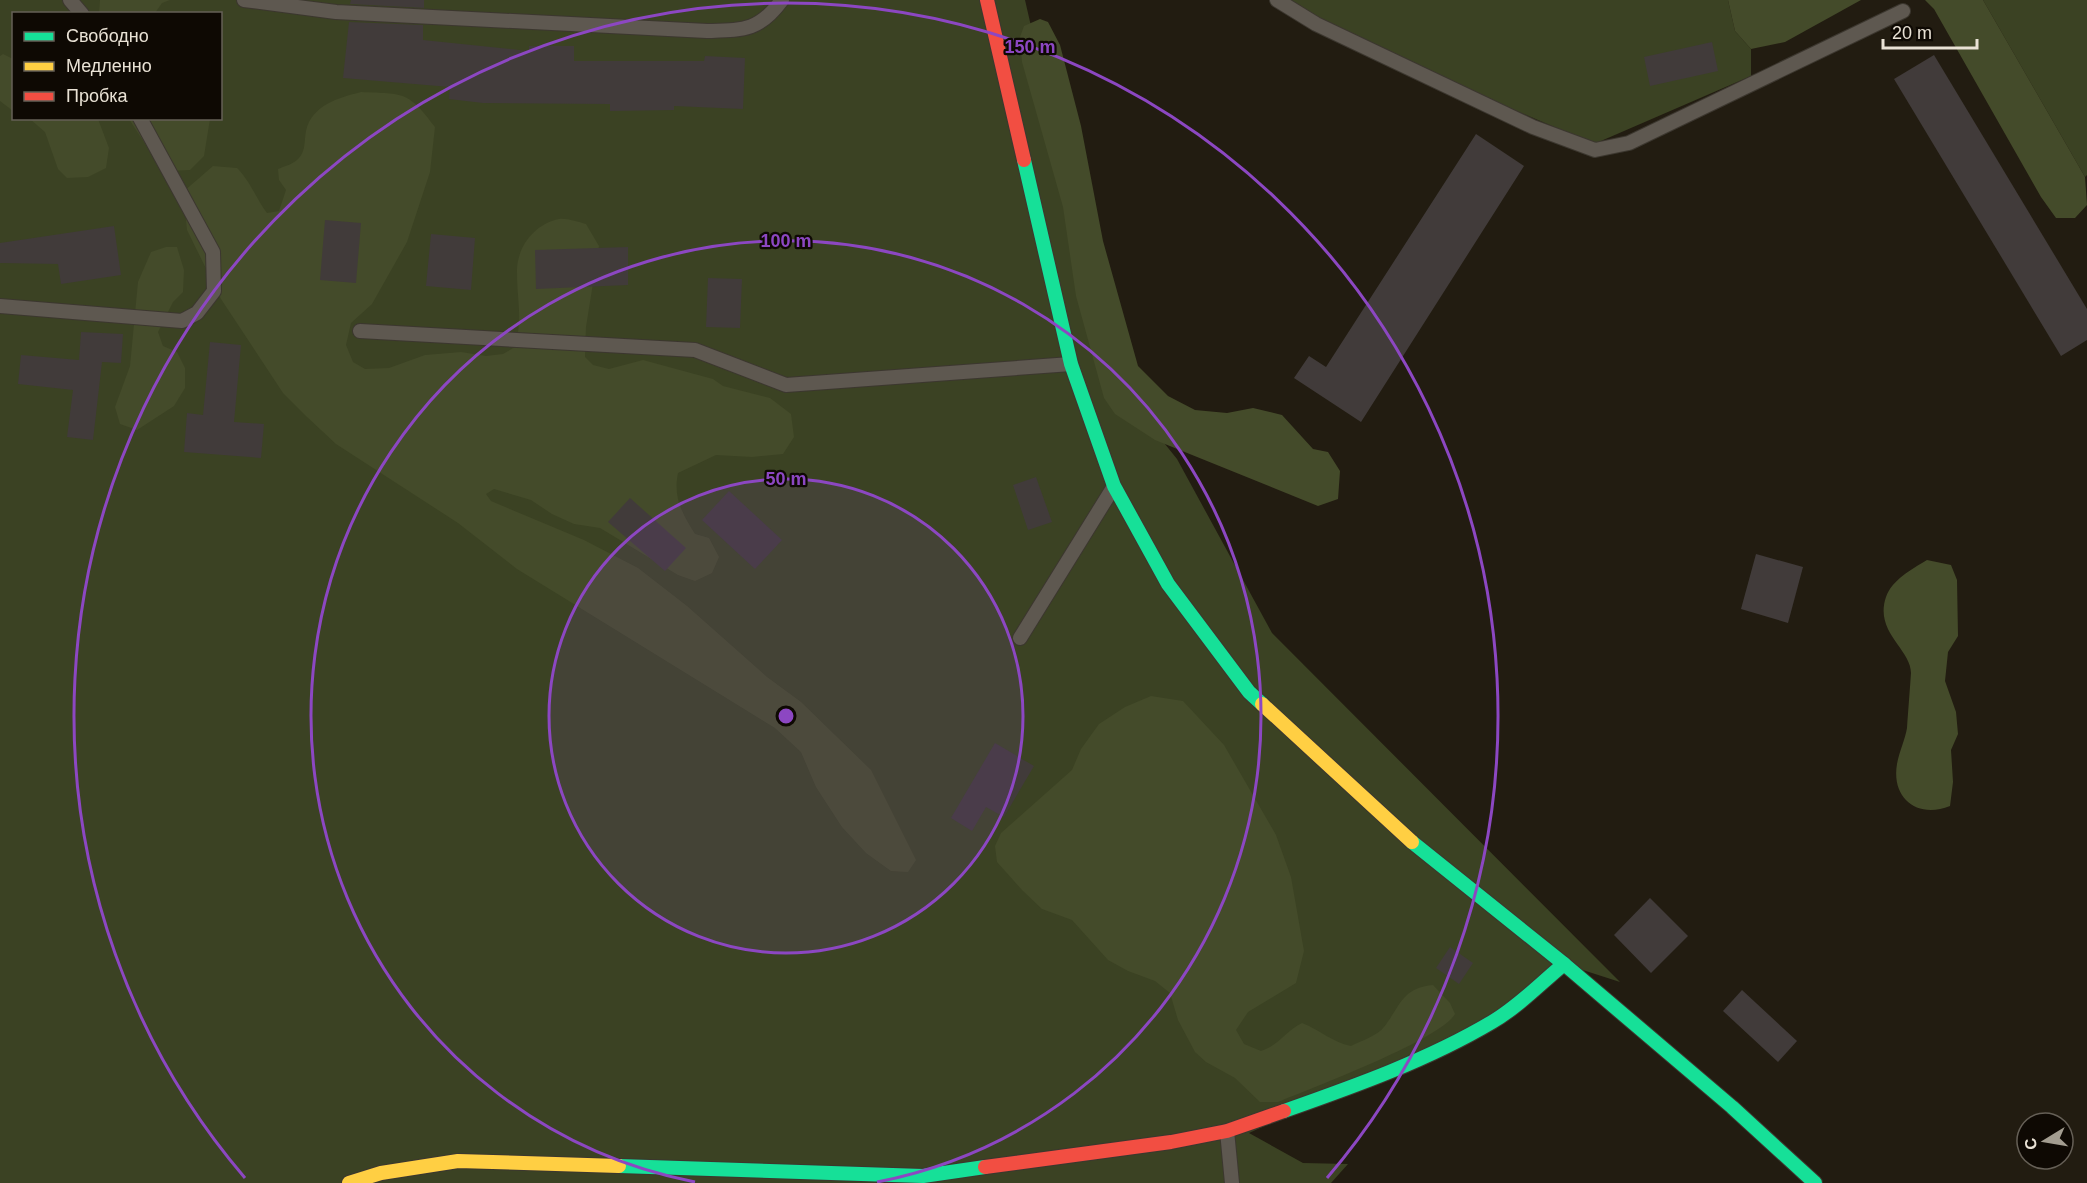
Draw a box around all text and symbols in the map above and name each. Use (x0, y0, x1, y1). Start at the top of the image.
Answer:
legend (12, 12, 222, 120)
scale bar (1883, 12, 1978, 50)
text: 20 m (1892, 23, 1932, 43)
text: Свободно (66, 26, 149, 46)
text: 150 m (1004, 37, 1056, 57)
text: Медленно (66, 56, 152, 76)
text: Пробка (66, 86, 129, 106)
text: 100 m (760, 231, 812, 251)
text: 50 m (765, 469, 807, 489)
centre of rings (776, 706, 796, 726)
north arrow (2015, 1111, 2075, 1171)
text: С (2021, 1136, 2040, 1151)

